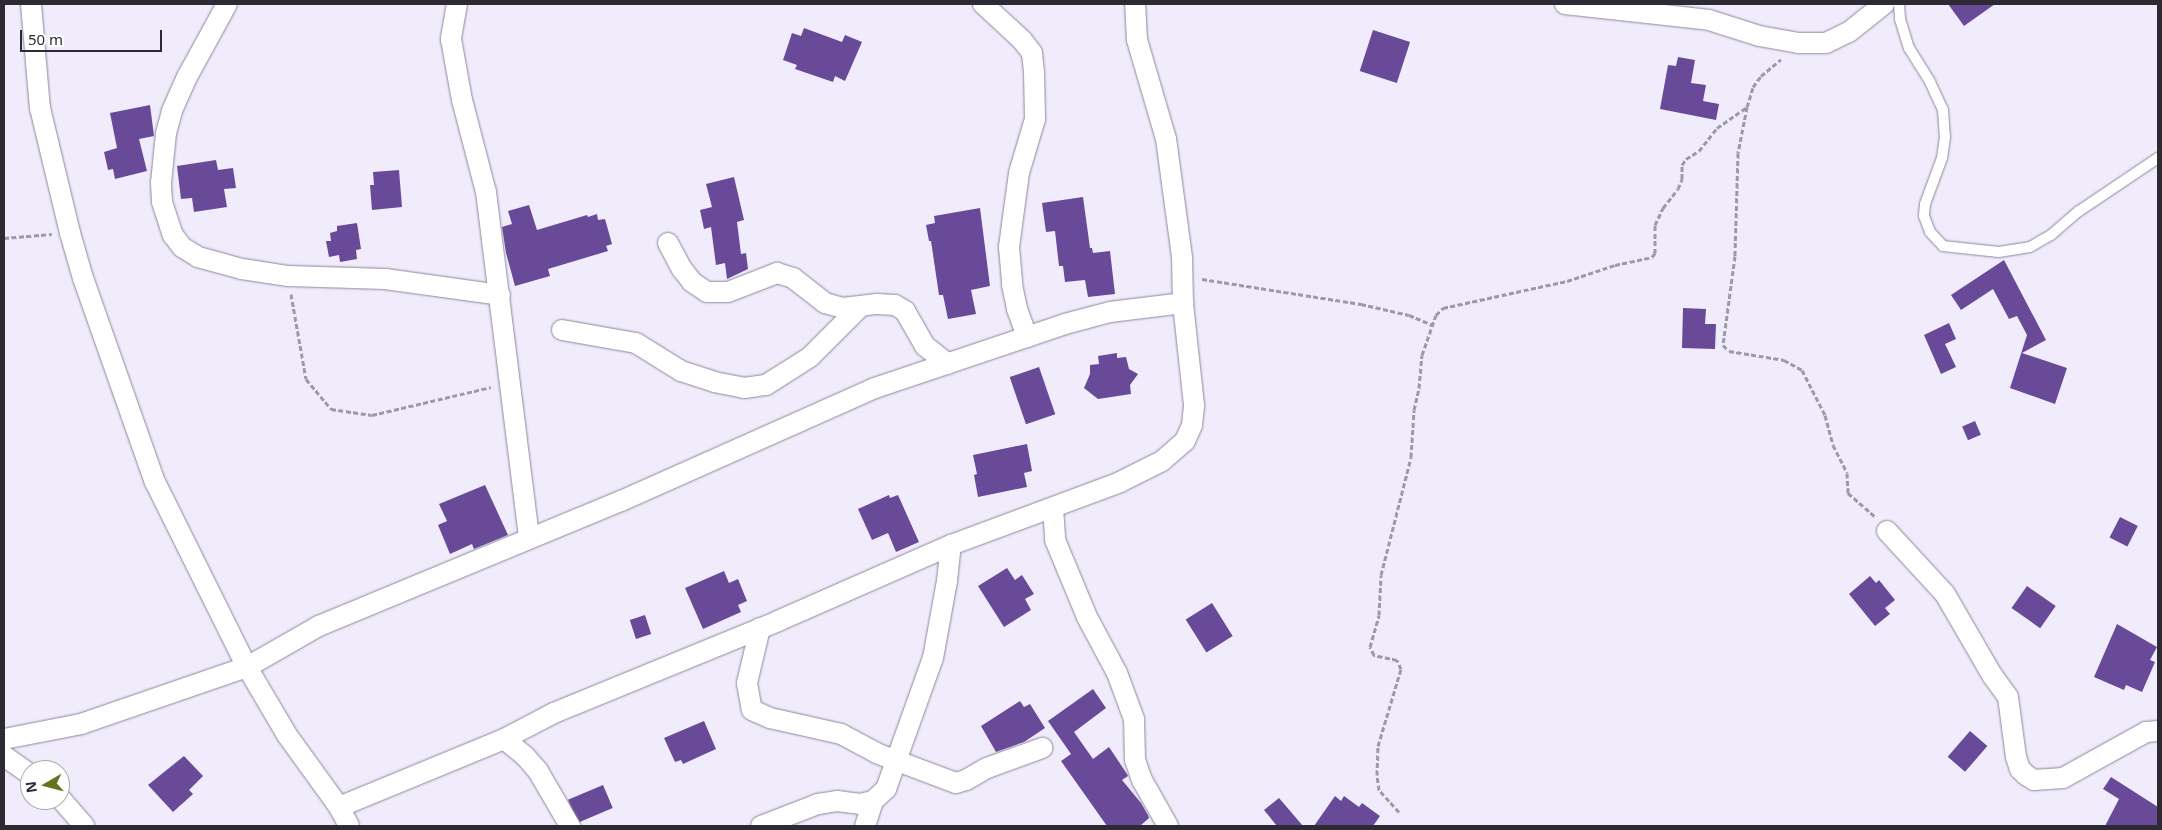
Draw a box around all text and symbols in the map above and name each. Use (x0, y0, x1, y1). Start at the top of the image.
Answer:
scale bar (22, 20, 165, 52)
text: 50 m (28, 29, 63, 49)
north arrow (20, 760, 70, 810)
text: N (20, 780, 41, 794)

